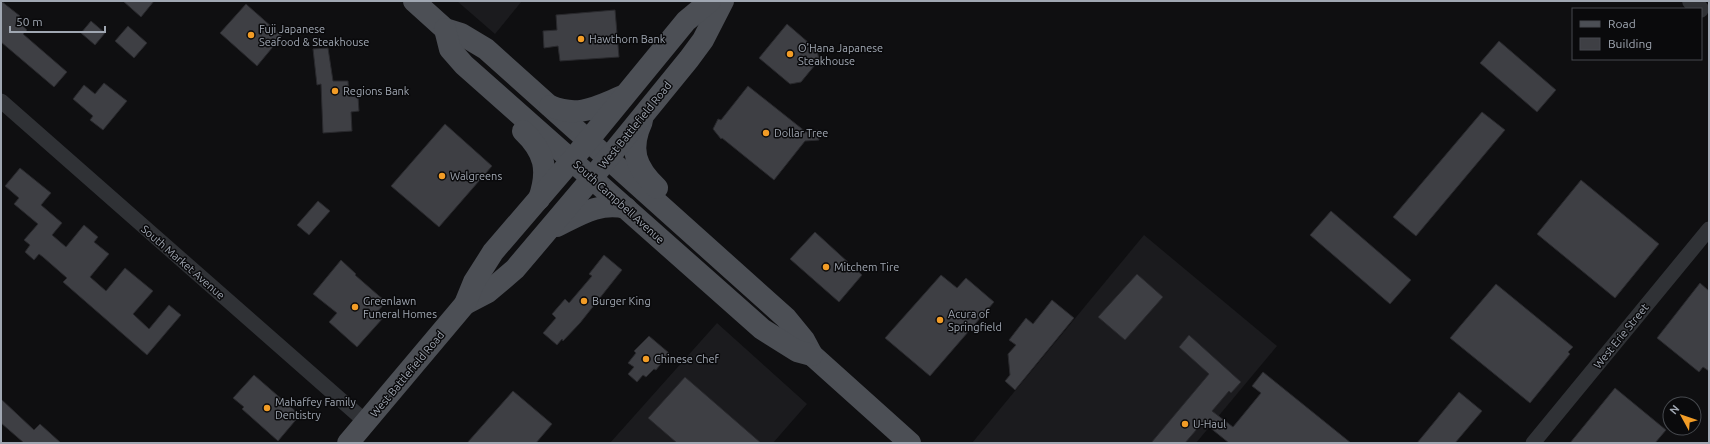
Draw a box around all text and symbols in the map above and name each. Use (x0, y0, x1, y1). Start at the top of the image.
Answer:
scale bar (10, 8, 105, 34)
legend (1572, 8, 1702, 60)
text: 50 m (16, 15, 43, 28)
text: Road (1608, 17, 1636, 30)
place label: Fuji Japanese Seafood & Steakhouse (259, 23, 369, 48)
marker: Fuji Japanese Seafood & Steakhouse (246, 30, 256, 40)
place label: Hawthorn Bank (589, 33, 666, 45)
marker: Hawthorn Bank (576, 34, 586, 44)
text: Building (1608, 37, 1652, 50)
place label: O'Hana Japanese Steakhouse (798, 42, 883, 67)
marker: O'Hana Japanese Steakhouse (785, 49, 795, 59)
street label: West Battlefield Road (596, 79, 674, 171)
place label: Regions Bank (343, 85, 410, 97)
marker: Regions Bank (330, 86, 340, 96)
place label: Dollar Tree (774, 127, 828, 139)
marker: Dollar Tree (761, 128, 771, 138)
street label: South Campbell Avenue (571, 158, 667, 246)
place label: Walgreens (450, 170, 502, 182)
marker: Walgreens (437, 171, 447, 181)
street label: South Market Avenue (139, 223, 227, 301)
place label: Mitchem Tire (834, 261, 899, 273)
marker: Mitchem Tire (821, 262, 831, 272)
place label: Greenlawn Funeral Homes (363, 295, 437, 320)
place label: Burger King (592, 295, 651, 307)
marker: Burger King (579, 296, 589, 306)
street label: West Erie Street (1591, 301, 1651, 371)
marker: Greenlawn Funeral Homes (350, 302, 360, 312)
place label: Acura of Springfield (948, 308, 1002, 333)
marker: Acura of Springfield (935, 315, 945, 325)
street label: West Battlefield Road (368, 329, 446, 419)
place label: Chinese Chef (654, 353, 720, 365)
marker: Chinese Chef (641, 354, 651, 364)
place label: Mahaffey Family Dentistry (275, 396, 356, 421)
north arrow (1662, 396, 1702, 436)
marker: Mahaffey Family Dentistry (262, 403, 272, 413)
text: N (1667, 403, 1682, 417)
place label: U-Haul (1193, 418, 1226, 430)
marker: U-Haul (1180, 419, 1190, 429)

